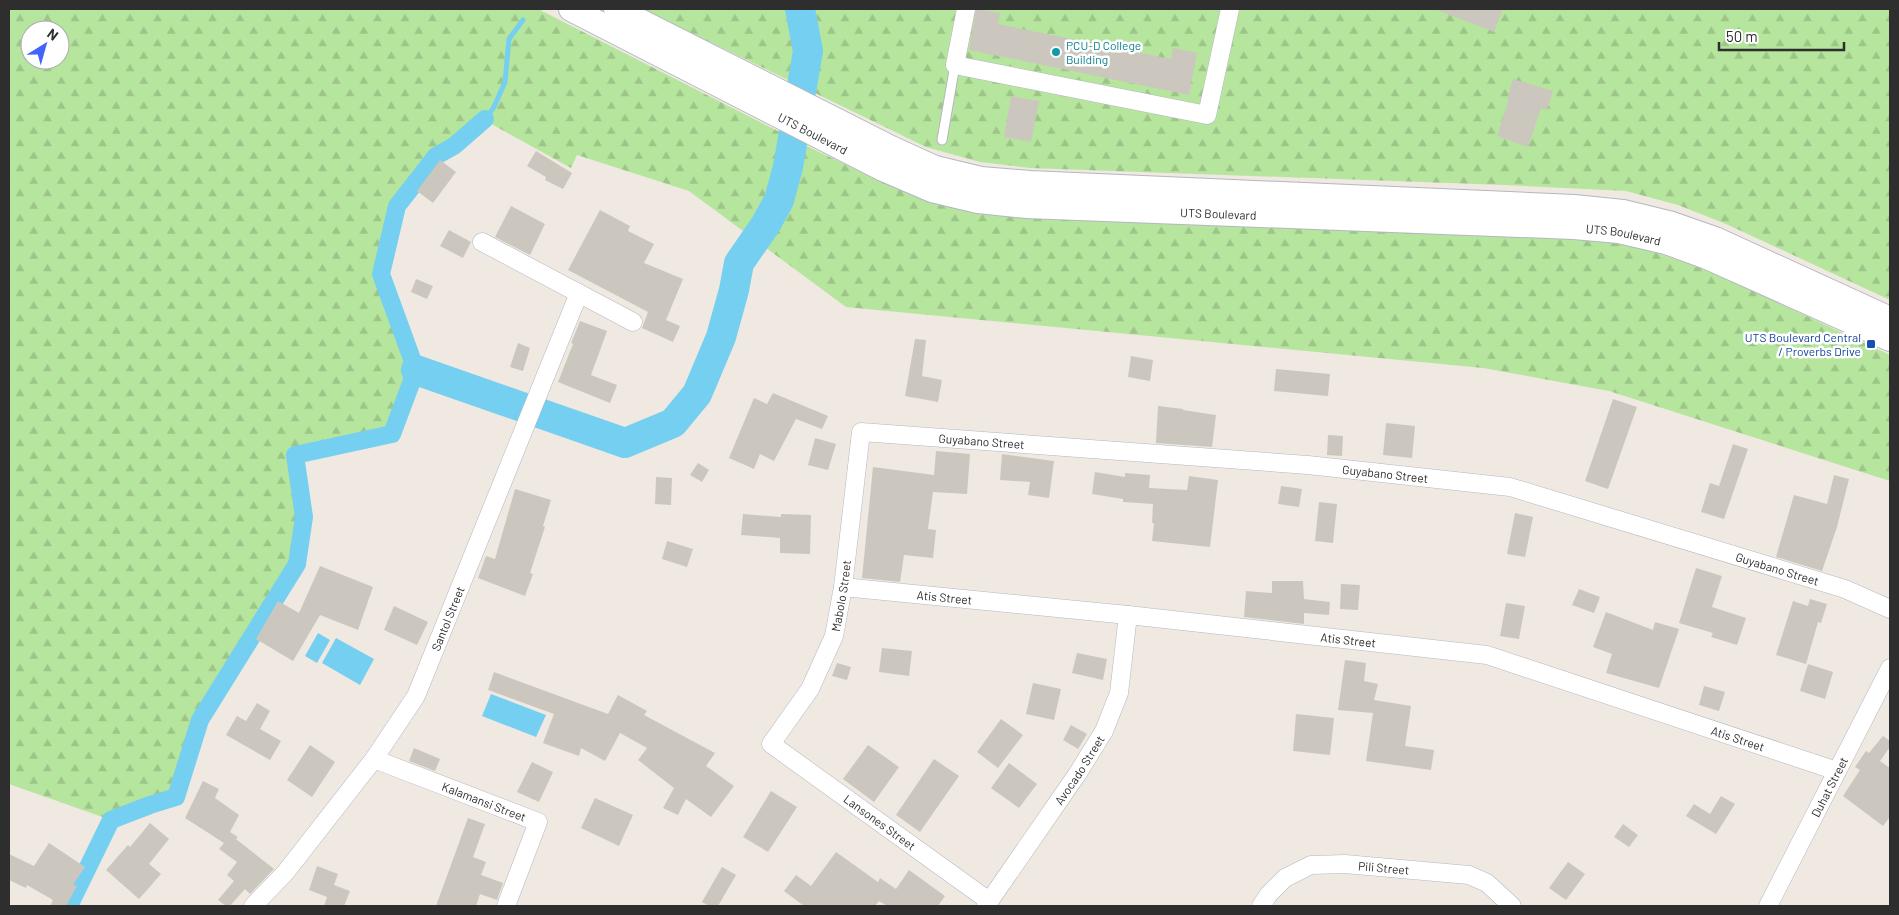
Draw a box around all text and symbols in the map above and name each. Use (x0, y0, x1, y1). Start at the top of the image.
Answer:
north arrow (20, 20, 70, 70)
scale bar (1719, 20, 1844, 52)
text: N (44, 25, 62, 44)
text: 50 m (1726, 27, 1758, 45)
place label: PCU-D College Building (1066, 38, 1141, 66)
marker: PCU-D College Building (1050, 46, 1062, 58)
street label: UTS Boulevard (776, 110, 850, 157)
street label: UTS Boulevard (1180, 205, 1257, 222)
street label: UTS Boulevard (1585, 221, 1662, 248)
place label: UTS Boulevard Central / Proverbs Drive (1745, 330, 1861, 358)
marker: UTS Boulevard Central / Proverbs Drive (1865, 338, 1877, 350)
street label: Guyabano Street (938, 431, 1025, 451)
street label: Guyabano Street (1342, 462, 1429, 485)
street label: Guyabano Street (1734, 549, 1821, 588)
street label: Mabolo Street (828, 559, 853, 633)
street label: Santol Street (428, 584, 467, 653)
street label: Atis Street (916, 587, 973, 607)
street label: Atis Street (1320, 630, 1377, 650)
street label: Atis Street (1709, 723, 1767, 754)
street label: Avocado Street (1051, 733, 1107, 807)
street label: Duhat Street (1808, 754, 1850, 819)
street label: Kalamansi Street (440, 779, 528, 824)
street label: Lansones Street (841, 791, 919, 853)
street label: Pili Street (1358, 858, 1410, 877)

